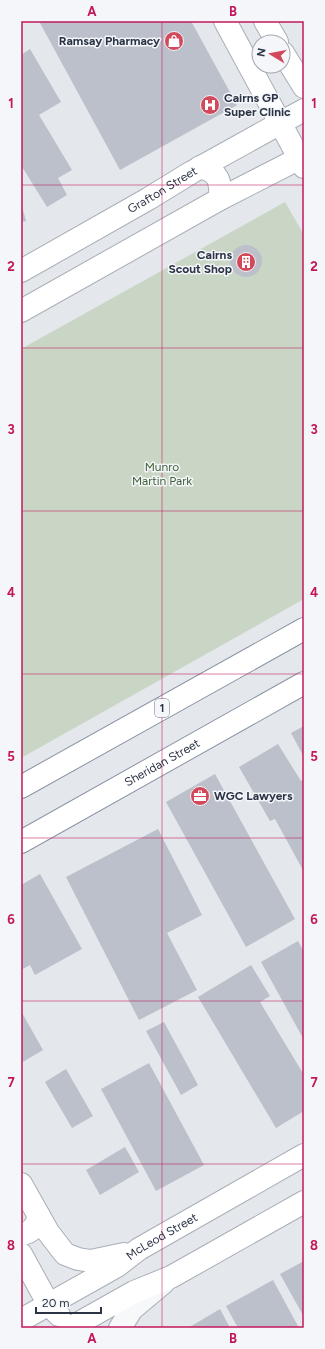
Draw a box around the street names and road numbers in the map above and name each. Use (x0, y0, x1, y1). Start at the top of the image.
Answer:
street label: Grafton Street (125, 163, 200, 216)
road number: 1 (155, 699, 169, 717)
street label: Sheridan Street (122, 736, 203, 789)
street label: McLeod Street (124, 1210, 200, 1263)

